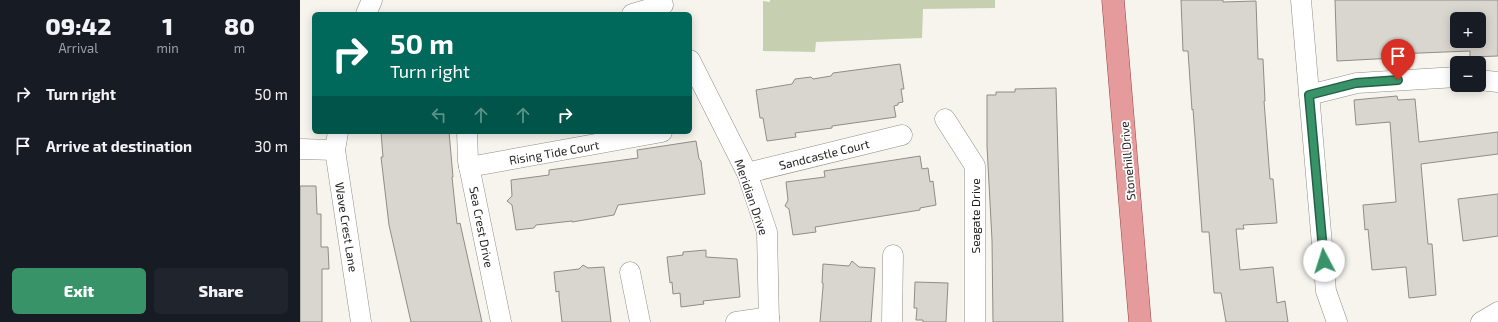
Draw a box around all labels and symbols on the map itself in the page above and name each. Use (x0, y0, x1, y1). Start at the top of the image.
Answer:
pin (1381, 39, 1415, 80)
street label: Stonehill Drive (1117, 121, 1137, 201)
street label: Sandcastle Court (777, 136, 871, 172)
street label: Rising Tide Court (508, 137, 601, 167)
street label: Meridian Drive (732, 157, 772, 237)
street label: Seagate Drive (968, 178, 982, 254)
street label: Wave Crest Lane (333, 181, 361, 273)
street label: Sea Crest Drive (467, 185, 497, 269)
position arrow (1303, 240, 1345, 282)

